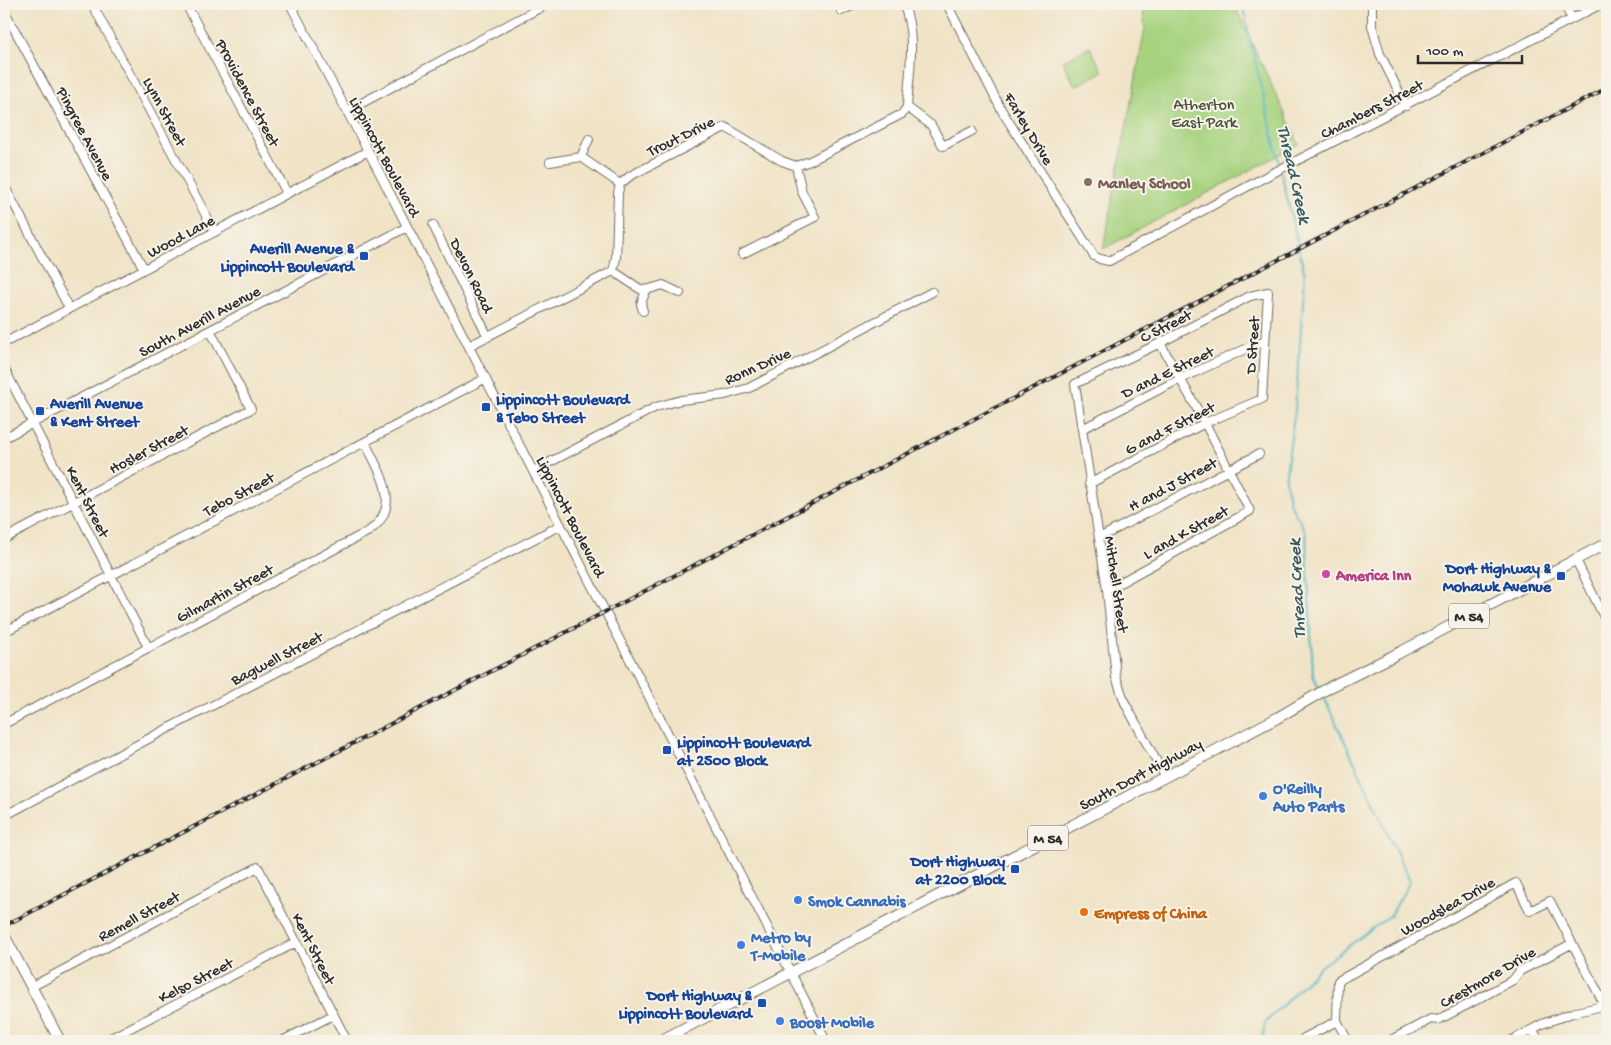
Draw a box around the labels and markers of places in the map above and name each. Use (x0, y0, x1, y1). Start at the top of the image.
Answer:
marker: Manley School (1082, 176, 1094, 188)
place label: Manley School (1098, 176, 1191, 195)
place label: Averill Avenue & Lippincott Boulevard (221, 241, 356, 278)
marker: Averill Avenue & Lippincott Boulevard (358, 250, 370, 262)
place label: Lippincott Boulevard & Tebo Street (496, 392, 631, 429)
place label: Averill Avenue & Kent Street (49, 396, 144, 433)
marker: Lippincott Boulevard & Tebo Street (480, 401, 492, 413)
marker: Averill Avenue & Kent Street (34, 405, 46, 417)
place label: Dort Highway & Mohawk Avenue (1443, 561, 1552, 598)
marker: America Inn (1320, 568, 1332, 580)
place label: America Inn (1335, 568, 1412, 587)
marker: Dort Highway & Mohawk Avenue (1555, 570, 1567, 582)
place label: Lippincott Boulevard at 2500 Block (676, 735, 812, 772)
marker: Lippincott Boulevard at 2500 Block (661, 744, 673, 756)
place label: O'Reilly Auto Parts (1272, 781, 1345, 818)
marker: O'Reilly Auto Parts (1257, 790, 1269, 802)
place label: Dort Highway at 2200 Block (909, 854, 1007, 891)
marker: Dort Highway at 2200 Block (1009, 863, 1021, 875)
marker: Smok Cannabis (792, 894, 804, 906)
place label: Smok Cannabis (808, 894, 907, 913)
place label: Empress of China (1094, 905, 1208, 925)
marker: Empress of China (1078, 906, 1090, 918)
place label: Metro by T-Mobile (749, 930, 811, 967)
marker: Metro by T-Mobile (735, 939, 747, 951)
place label: Dort Highway & Lippincott Boulevard (619, 988, 754, 1025)
marker: Dort Highway & Lippincott Boulevard (756, 997, 768, 1009)
marker: Boost Mobile (774, 1015, 786, 1027)
place label: Boost Mobile (789, 1015, 875, 1034)

